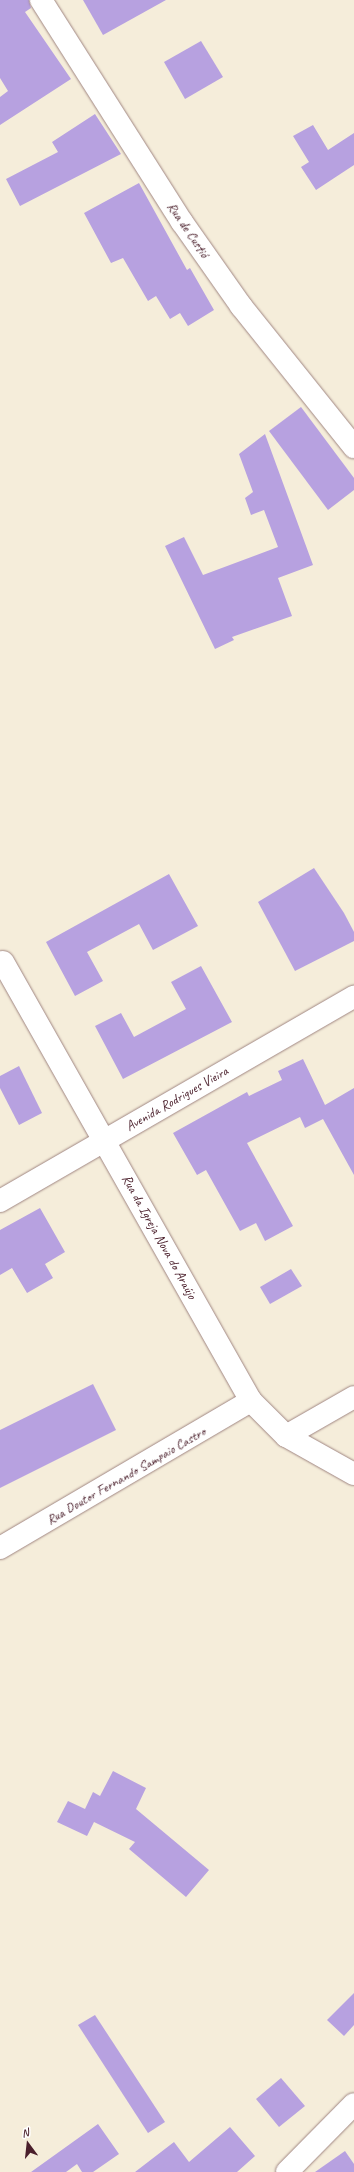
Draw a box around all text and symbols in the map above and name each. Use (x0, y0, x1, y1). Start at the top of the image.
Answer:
street label: Rua de Custió (163, 199, 213, 261)
street label: Avenida Rodrigues Vieira (123, 1063, 231, 1135)
street label: Rua da Igreja Nova do Araújo (118, 1172, 200, 1302)
street label: Rua Doutor Fernando Sampaio Castro (44, 1424, 208, 1528)
north arrow (8, 2124, 48, 2164)
text: N (20, 2125, 30, 2140)

